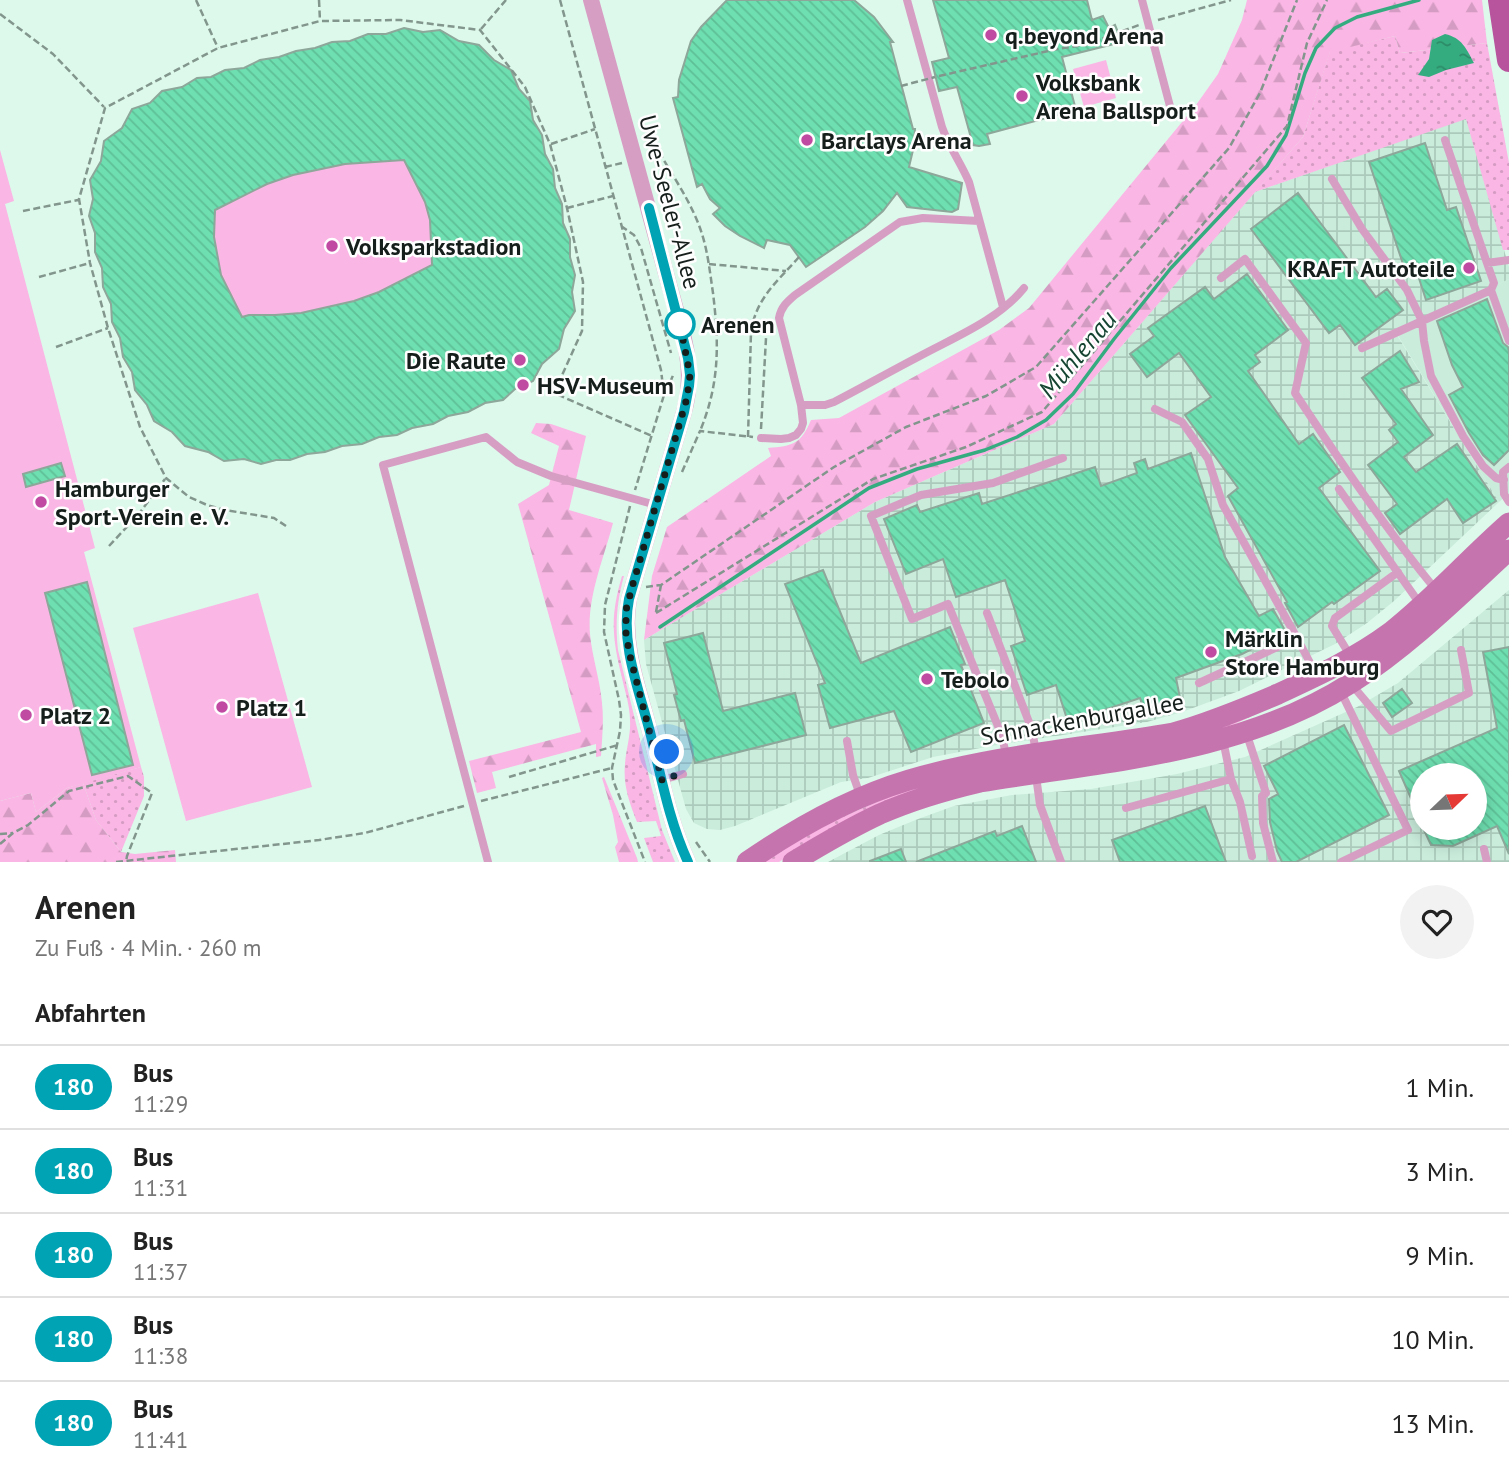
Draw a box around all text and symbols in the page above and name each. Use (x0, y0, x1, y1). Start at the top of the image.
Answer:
place label: q.beyond Arena (1005, 20, 1164, 51)
marker: q.beyond Arena (983, 27, 999, 43)
place label: Volksbank Arena Ballsport (1035, 67, 1197, 126)
marker: Volksbank Arena Ballsport (1014, 88, 1030, 104)
street label: Uwe-Seeler-Allee (632, 112, 708, 292)
place label: Barclays Arena (821, 125, 972, 156)
marker: Barclays Arena (799, 132, 815, 148)
place label: Volksparkstadion (345, 231, 521, 262)
marker: Volksparkstadion (324, 238, 340, 254)
place label: KRAFT Autoteile (1287, 253, 1455, 284)
marker: KRAFT Autoteile (1461, 260, 1477, 276)
water label: Mühlenau (1031, 303, 1123, 405)
marker: Arenen (665, 309, 695, 339)
place label: Arenen (701, 309, 775, 340)
place label: Die Raute (406, 345, 506, 376)
marker: Die Raute (512, 352, 528, 368)
place label: HSV-Museum (537, 370, 674, 401)
marker: HSV-Museum (515, 377, 531, 393)
place label: Hamburger Sport-Verein e. V. (55, 473, 229, 532)
marker: Hamburger Sport-Verein e. V. (33, 494, 49, 510)
place label: Märklin Store Hamburg (1225, 623, 1379, 682)
marker: Märklin Store Hamburg (1203, 644, 1219, 660)
place label: Tebolo (941, 664, 1010, 695)
marker: Tebolo (919, 671, 935, 687)
street label: Schnackenburgallee (978, 686, 1186, 752)
place label: Platz 1 (236, 692, 307, 723)
marker: Platz 1 (214, 699, 230, 715)
place label: Platz 2 (40, 700, 111, 731)
marker: Platz 2 (18, 707, 34, 723)
your location (649, 734, 684, 769)
north arrow (1410, 763, 1488, 840)
map controls (1410, 763, 1487, 840)
text: Arenen (35, 885, 136, 928)
button: heart (1400, 885, 1474, 959)
text: Zu Fuß · 4 Min. · 260 m (35, 933, 261, 962)
text: Abfahrten (35, 996, 146, 1029)
text: Bus (133, 1056, 173, 1089)
text: 180 (53, 1071, 94, 1102)
text: 1 Min. (1406, 1071, 1474, 1104)
text: 11:29 (133, 1089, 188, 1118)
text: Bus (133, 1140, 173, 1173)
text: 180 (53, 1155, 94, 1186)
text: 3 Min. (1406, 1155, 1474, 1188)
text: 11:31 (133, 1173, 188, 1202)
text: Bus (133, 1224, 173, 1257)
text: 180 (53, 1239, 94, 1270)
text: 9 Min. (1406, 1239, 1474, 1272)
text: 11:37 (133, 1257, 188, 1286)
text: Bus (133, 1308, 173, 1341)
text: 180 (53, 1323, 94, 1354)
text: 10 Min. (1391, 1323, 1474, 1356)
text: 11:38 (133, 1341, 188, 1370)
text: Bus (133, 1392, 173, 1425)
text: 180 (53, 1407, 94, 1438)
text: 13 Min. (1391, 1407, 1474, 1440)
text: 11:41 (133, 1425, 188, 1454)

